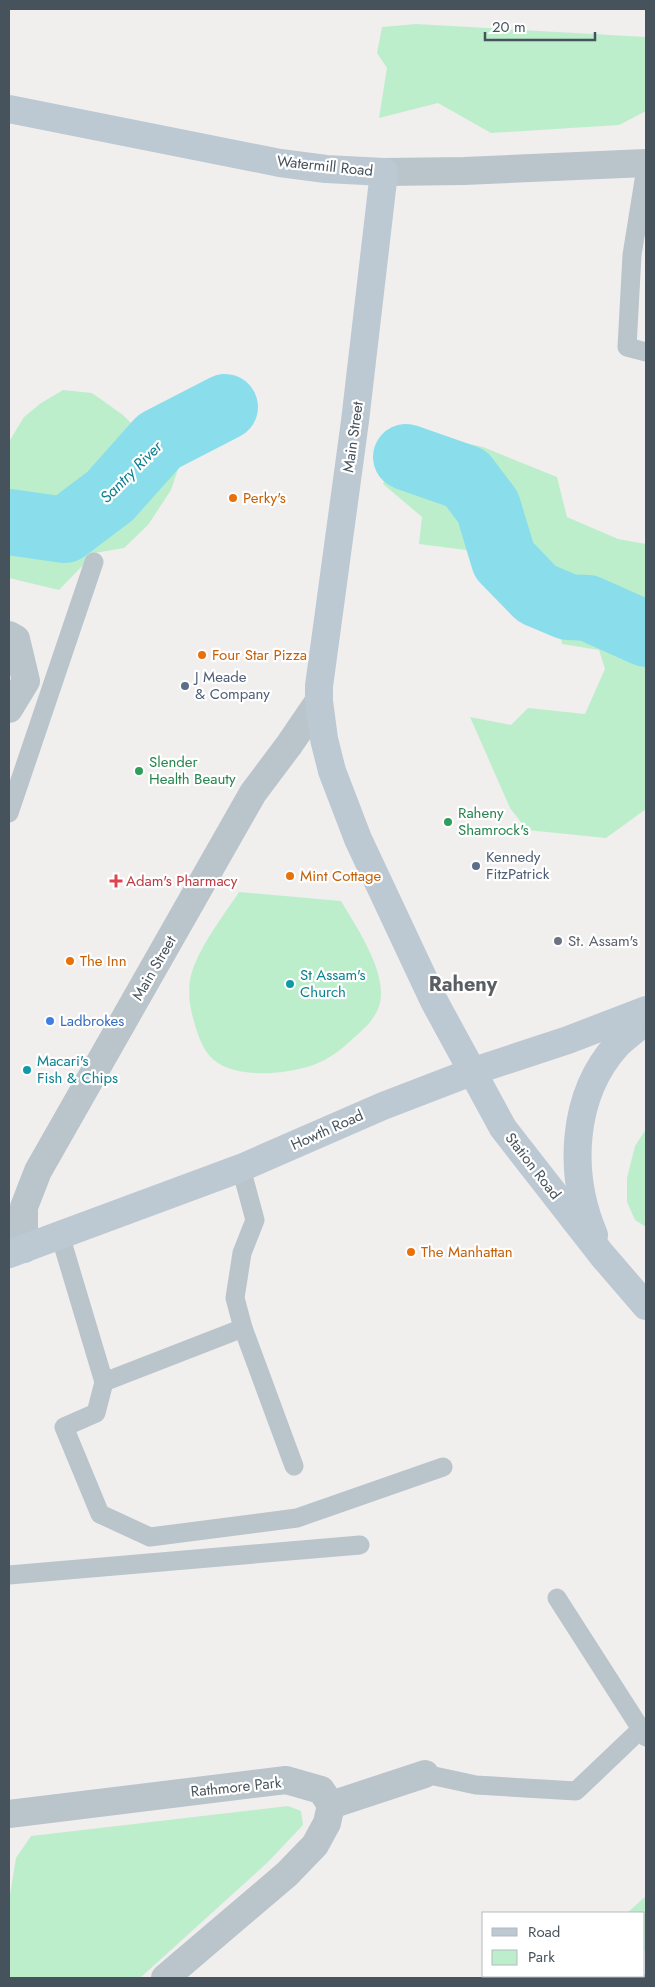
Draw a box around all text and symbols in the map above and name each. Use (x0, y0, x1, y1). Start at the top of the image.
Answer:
scale bar (485, 10, 595, 42)
text: 20 m (492, 16, 526, 38)
street label: Watermill Road (276, 150, 374, 182)
street label: Main Street (337, 400, 369, 474)
water label: Santry River (95, 435, 168, 508)
place label: Perky's (243, 487, 286, 509)
marker: Perky's (227, 492, 239, 504)
place label: Four Star Pizza (212, 644, 307, 666)
marker: Four Star Pizza (196, 649, 208, 661)
place label: J Meade & Company (193, 666, 270, 705)
marker: J Meade & Company (179, 680, 191, 692)
place label: Slender Health Beauty (149, 751, 236, 790)
marker: Slender Health Beauty (133, 765, 145, 777)
place label: Raheny Shamrock's (458, 802, 529, 841)
marker: Raheny Shamrock's (442, 816, 454, 828)
place label: Kennedy FitzPatrick (486, 846, 550, 885)
marker: Kennedy FitzPatrick (470, 860, 482, 872)
place label: Mint Cottage (300, 865, 381, 887)
place label: Adam's Pharmacy (126, 870, 238, 892)
marker: Mint Cottage (284, 870, 296, 882)
marker: Adam's Pharmacy (110, 875, 122, 887)
place label: St. Assam's (568, 930, 638, 952)
street label: Main Street (127, 931, 182, 1004)
marker: St. Assam's (552, 935, 564, 947)
place label: The Inn (80, 950, 127, 972)
marker: The Inn (64, 955, 76, 967)
place label: St Assam's Church (300, 964, 366, 1003)
district label: Raheny (429, 970, 498, 999)
marker: St Assam's Church (284, 978, 296, 990)
place label: Ladbrokes (60, 1010, 124, 1032)
marker: Ladbrokes (44, 1015, 56, 1027)
place label: Macari's Fish & Chips (37, 1050, 118, 1089)
marker: Macari's Fish & Chips (21, 1064, 33, 1076)
street label: Howth Road (287, 1104, 367, 1156)
street label: Station Road (500, 1128, 566, 1204)
place label: The Manhattan (421, 1241, 513, 1263)
marker: The Manhattan (405, 1246, 417, 1258)
street label: Rathmore Park (190, 1771, 283, 1803)
legend (482, 1912, 645, 1977)
text: Road (528, 1921, 560, 1943)
text: Park (528, 1946, 555, 1968)

